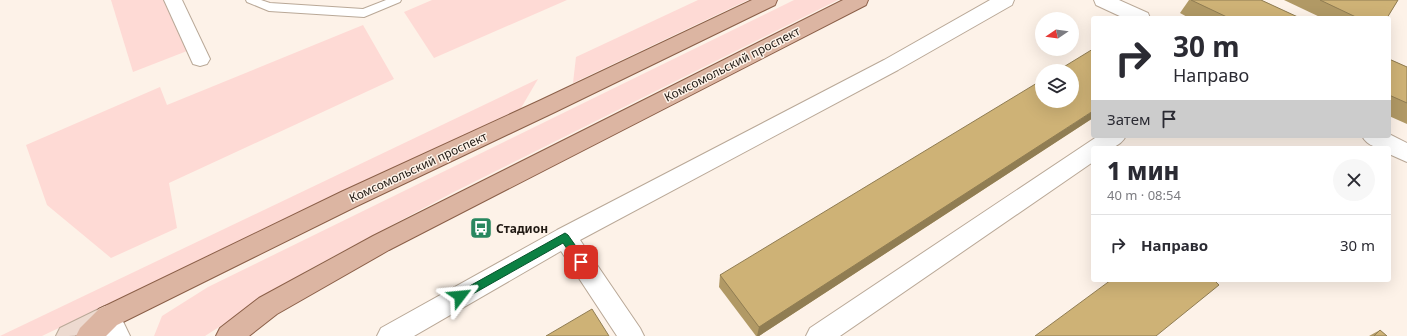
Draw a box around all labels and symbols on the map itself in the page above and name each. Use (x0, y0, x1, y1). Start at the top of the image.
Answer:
north arrow (1035, 12, 1079, 56)
street label: Комсомольский проспект (661, 22, 803, 106)
street label: Комсомольский проспект (346, 127, 490, 206)
bus stop icon: Стадион (468, 215, 494, 241)
place label: Стадион (496, 220, 548, 237)
pin (564, 245, 598, 279)
position arrow (439, 275, 481, 317)

